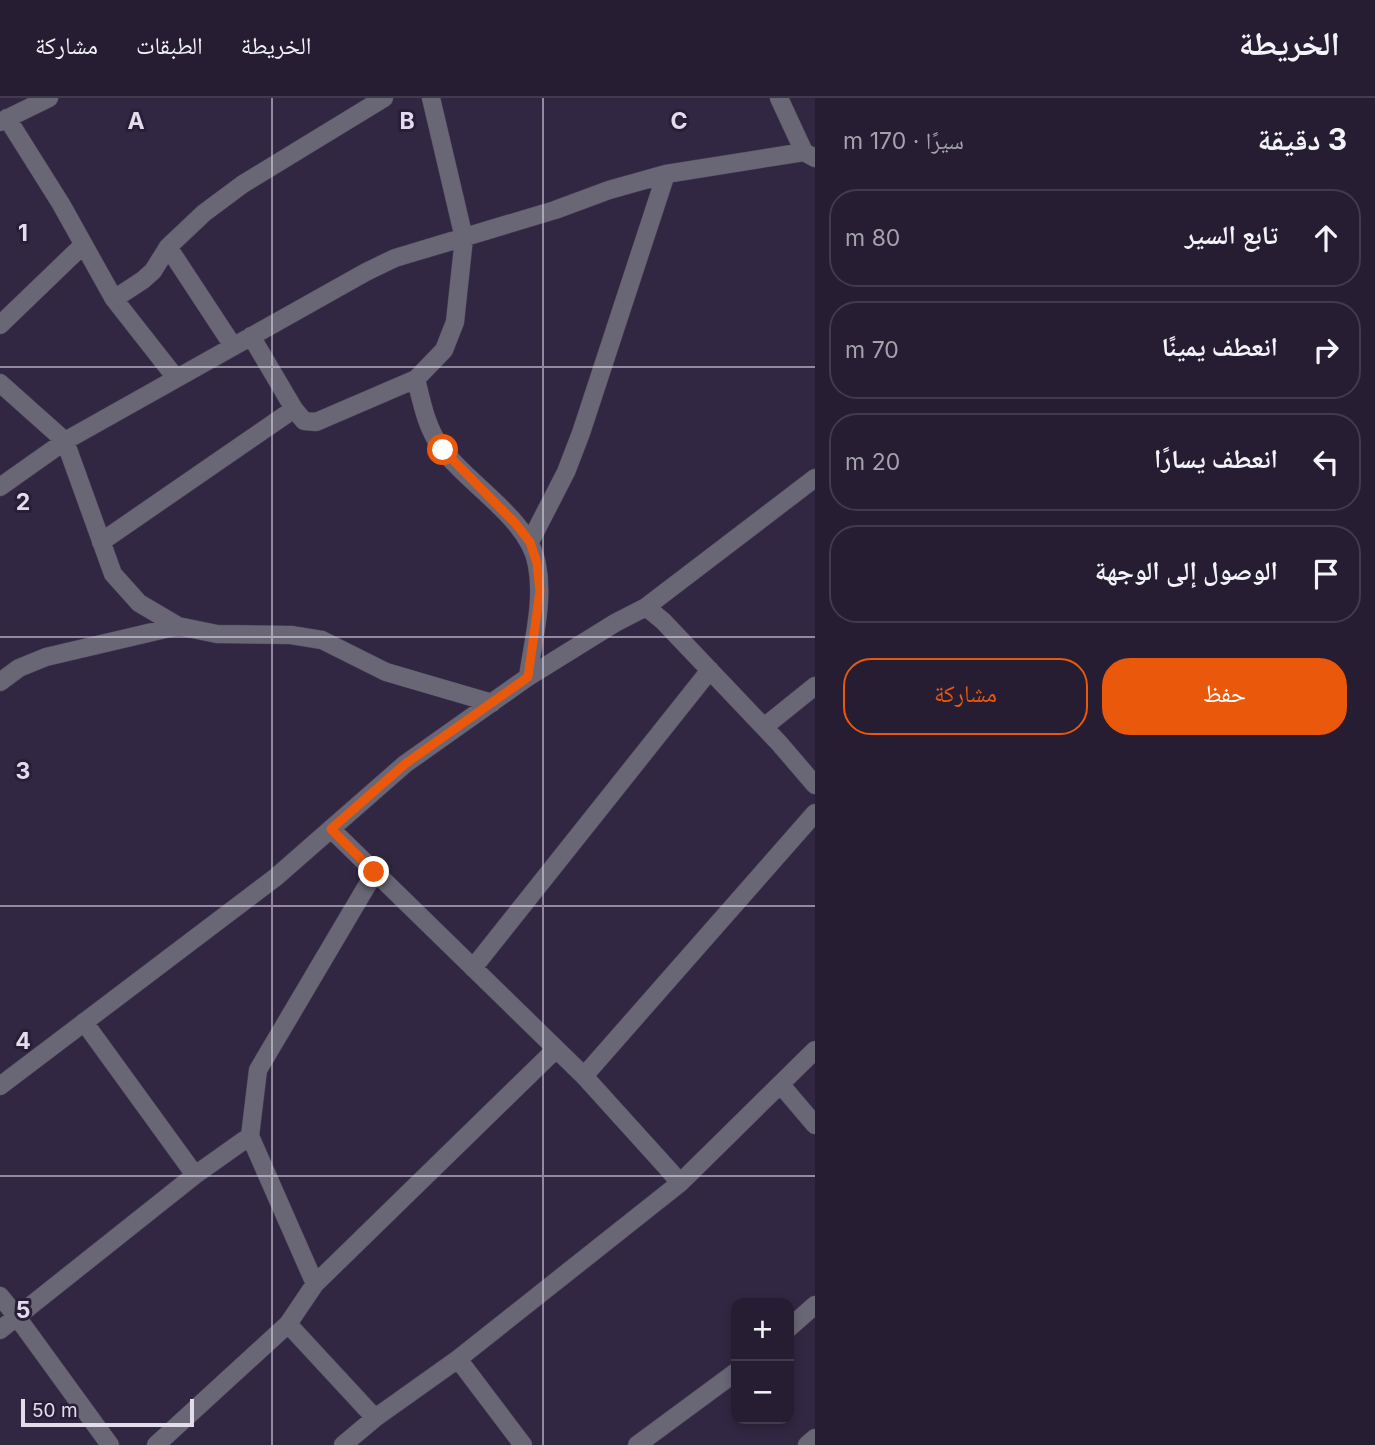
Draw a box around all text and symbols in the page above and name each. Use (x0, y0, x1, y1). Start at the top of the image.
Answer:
text: الخريطة (1239, 23, 1340, 63)
text: مشاركة (35, 31, 98, 60)
text: الطبقات (136, 31, 203, 60)
text: الخريطة (241, 31, 311, 60)
text: A (127, 107, 145, 135)
text: B (399, 107, 415, 135)
text: C (670, 107, 688, 135)
text: 3 دقيقة (1258, 121, 1347, 157)
text: سيرًا · 170 m (843, 127, 964, 155)
text: 1 (18, 219, 28, 247)
text: تابع السير (1185, 219, 1278, 250)
icon: ahead (1307, 219, 1345, 257)
text: 80 m (845, 224, 900, 252)
text: انعطف يمينًا (1162, 331, 1278, 362)
icon: right (1307, 331, 1345, 369)
text: 70 m (845, 336, 899, 364)
route start (427, 434, 458, 465)
text: انعطف يسارًا (1154, 443, 1278, 474)
icon: left (1307, 443, 1345, 481)
text: 20 m (845, 448, 900, 476)
text: 2 (16, 488, 30, 516)
text: الوصول إلى الوجهة (1095, 555, 1278, 586)
icon: arrive (1307, 555, 1345, 593)
button: مشاركة (843, 658, 1088, 735)
button: حفظ (1102, 658, 1347, 735)
text: 3 (16, 757, 30, 785)
route end (358, 856, 389, 887)
text: 4 (15, 1027, 31, 1055)
text: 5 (16, 1296, 30, 1324)
map controls (731, 1298, 794, 1424)
button: + (731, 1298, 794, 1361)
button: − (731, 1361, 794, 1424)
scale bar (21, 1396, 194, 1428)
text: 50 m (32, 1399, 78, 1422)

